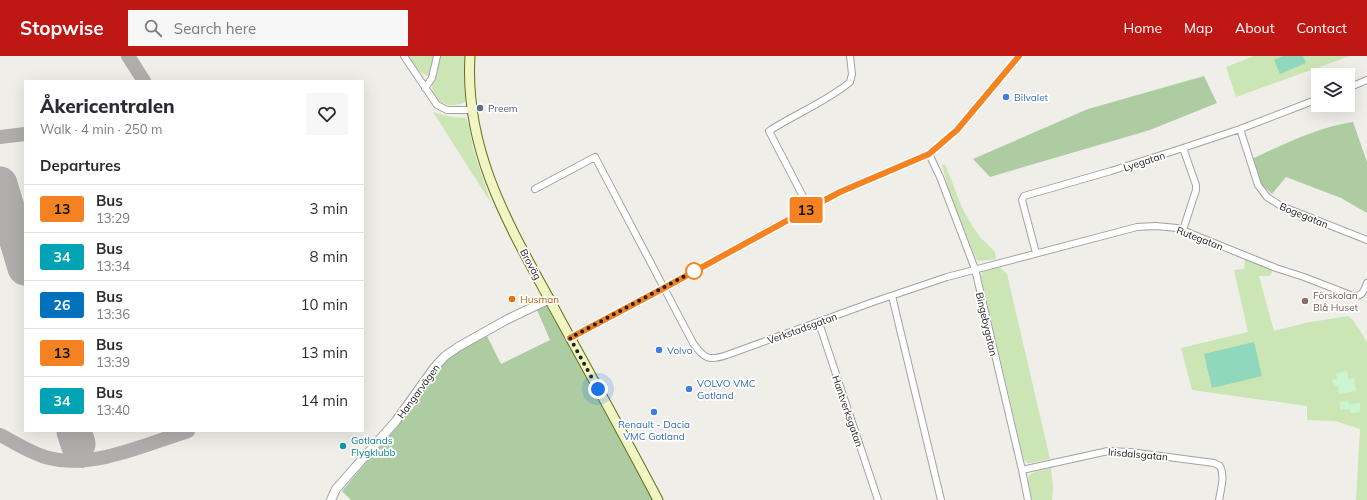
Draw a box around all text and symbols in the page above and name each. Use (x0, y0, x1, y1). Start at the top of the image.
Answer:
search box (128, 10, 408, 46)
text: Stopwise (20, 16, 104, 40)
icon: search (142, 17, 164, 39)
text: Search here (174, 19, 256, 38)
text: Home (1123, 19, 1162, 37)
text: Map (1184, 19, 1213, 37)
text: About (1235, 19, 1275, 37)
text: Contact (1297, 19, 1347, 37)
map controls (1311, 68, 1355, 112)
button: layers (1311, 68, 1355, 112)
place label: Bilvalet (1014, 91, 1049, 104)
marker: Bilvalet (1001, 92, 1011, 102)
button: heart (306, 93, 348, 135)
text: Åkericentralen (40, 94, 175, 118)
place label: Preem (488, 102, 518, 115)
marker: Preem (475, 103, 485, 113)
text: Walk · 4 min · 250 m (40, 121, 162, 137)
street label: Lyegatan (1122, 149, 1167, 174)
text: Departures (40, 156, 121, 175)
text: Bus (96, 191, 123, 210)
line badge: 13 (788, 197, 824, 223)
text: 3 min (310, 199, 348, 218)
text: 13 (54, 200, 70, 218)
street label: Bogegatan (1278, 200, 1330, 231)
text: 13 (798, 201, 814, 219)
text: 13:29 (96, 210, 130, 226)
street label: Rutegatan (1175, 224, 1225, 253)
text: Bus (96, 239, 123, 258)
street label: Broväg (517, 246, 544, 282)
text: 8 min (310, 247, 348, 266)
text: 34 (54, 248, 70, 266)
text: 13:34 (96, 258, 130, 274)
unlabelled marker (685, 262, 703, 280)
text: Bus (96, 287, 123, 306)
place label: Förskolan Blå Huset (1313, 289, 1359, 314)
street label: Bingebygatan (973, 291, 1000, 357)
place label: Husman (520, 293, 559, 306)
marker: Husman (507, 294, 517, 304)
text: 10 min (301, 295, 348, 314)
text: 26 (54, 296, 70, 314)
marker: Förskolan Blå Huset (1300, 296, 1310, 306)
text: 13:36 (96, 306, 130, 322)
street label: Verkstadsgatan (766, 310, 839, 347)
text: Bus (96, 335, 123, 354)
text: 13 min (301, 343, 348, 362)
text: 13 (54, 344, 70, 362)
place label: Volvo (667, 344, 693, 357)
marker: Volvo (654, 345, 664, 355)
text: 13:39 (96, 354, 130, 370)
street label: Hangarvägen (394, 361, 443, 421)
street label: Hantverksgatan (829, 374, 866, 449)
place label: VOLVO VMC Gotland (697, 377, 756, 402)
your location (588, 379, 608, 399)
text: Bus (96, 383, 123, 402)
marker: VOLVO VMC Gotland (684, 384, 694, 394)
text: 14 min (301, 391, 348, 410)
text: 34 (54, 392, 70, 410)
text: 13:40 (96, 402, 130, 418)
marker: Renault - Dacia VMC Gotland (649, 407, 659, 417)
place label: Renault - Dacia VMC Gotland (618, 418, 690, 443)
place label: Gotlands Flygklubb (351, 434, 396, 459)
marker: Gotlands Flygklubb (338, 441, 348, 451)
street label: Irisdalsgatan (1107, 445, 1169, 464)

